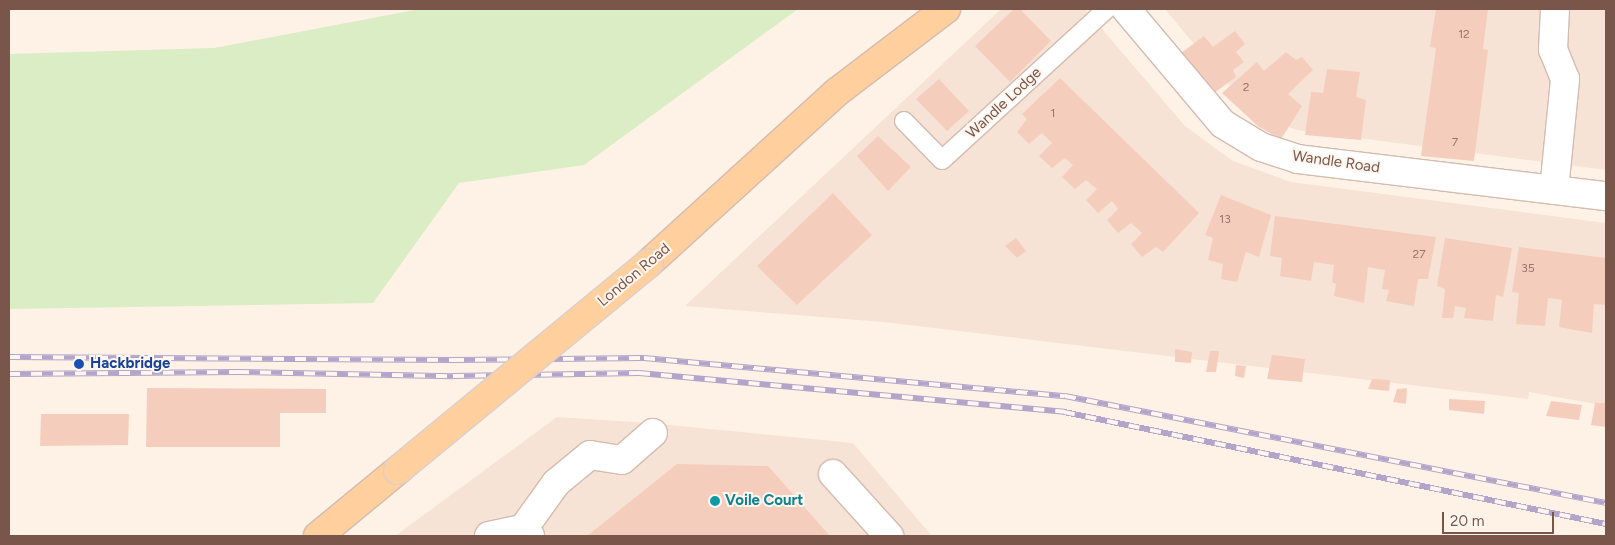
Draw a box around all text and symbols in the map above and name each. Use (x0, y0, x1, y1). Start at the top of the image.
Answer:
house number: 12 (1458, 28, 1470, 42)
street label: Wandle Lodge (963, 64, 1045, 142)
house number: 2 (1243, 81, 1249, 95)
house number: 1 (1051, 107, 1055, 121)
house number: 7 (1452, 136, 1458, 150)
street label: Wandle Road (1291, 147, 1381, 177)
house number: 13 (1219, 213, 1231, 227)
street label: London Road (594, 240, 674, 310)
house number: 27 (1412, 248, 1426, 262)
house number: 35 (1521, 262, 1535, 276)
place label: Hackbridge (90, 355, 170, 373)
marker: Hackbridge (72, 357, 86, 371)
place label: Voile Court (725, 492, 803, 510)
marker: Voile Court (709, 495, 721, 507)
scale bar (1445, 502, 1558, 534)
text: 20 m (1450, 512, 1484, 530)

